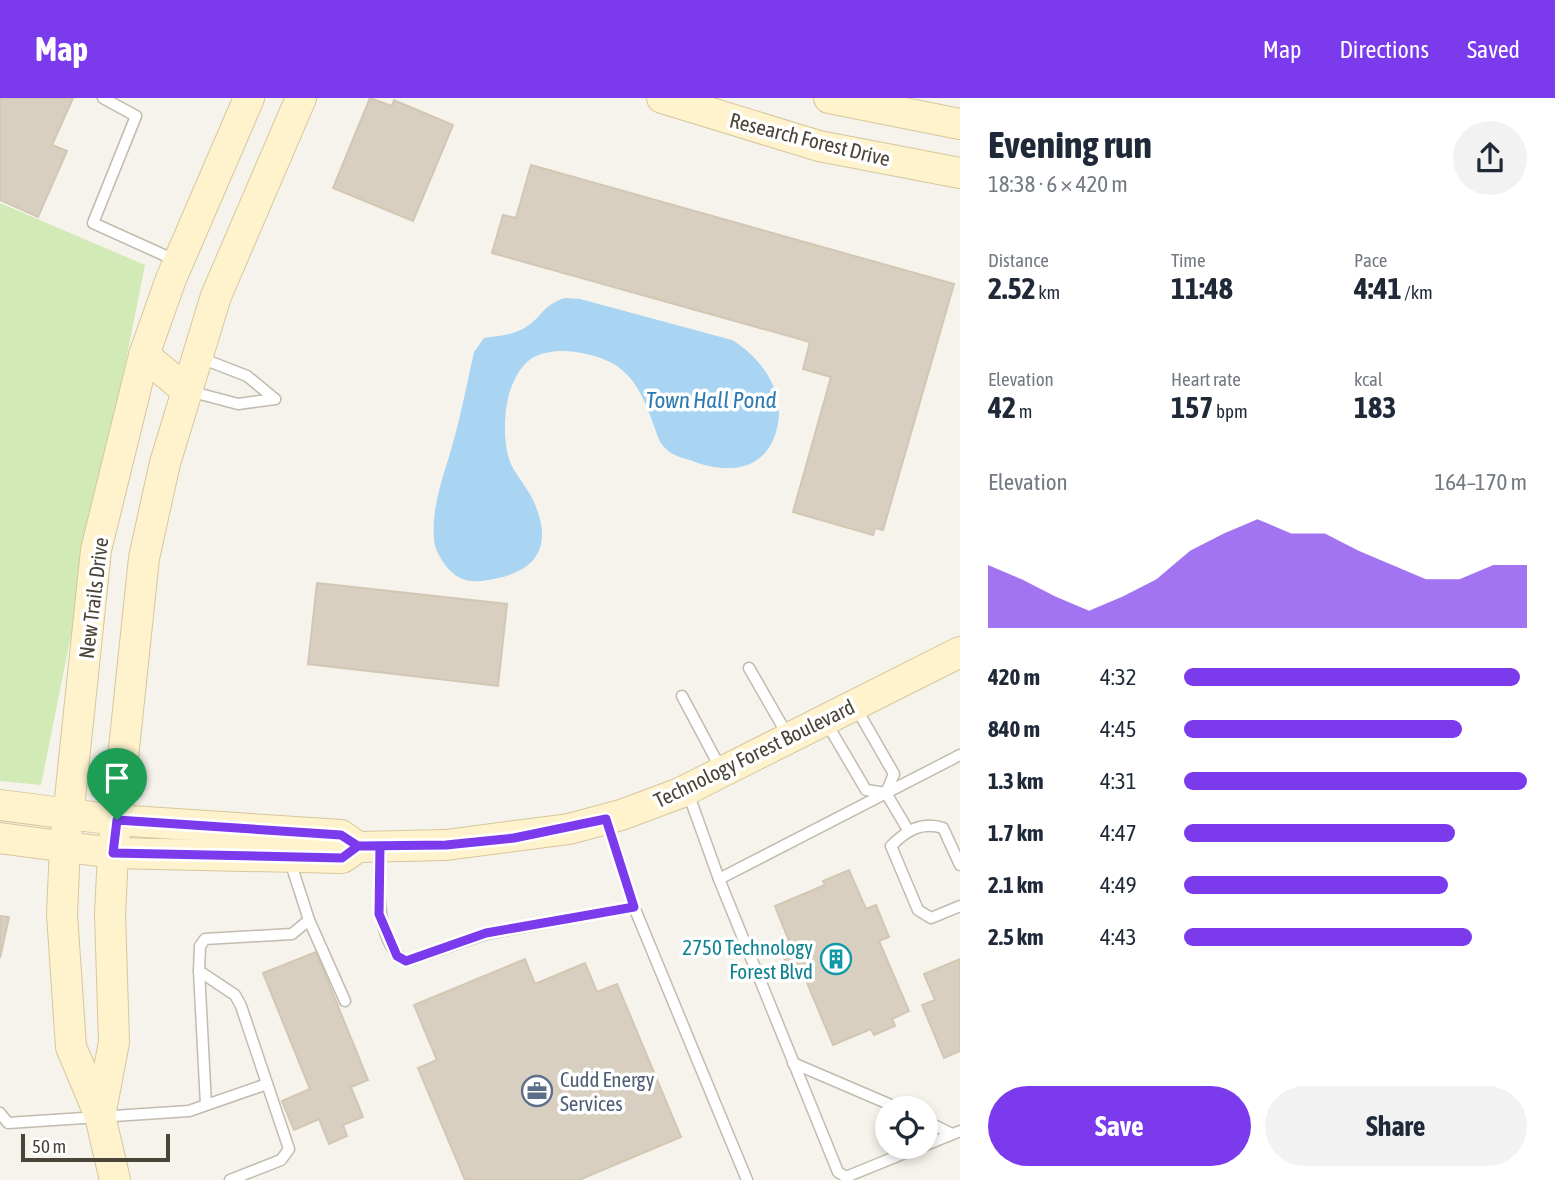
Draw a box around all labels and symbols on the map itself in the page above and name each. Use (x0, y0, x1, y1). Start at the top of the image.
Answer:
street label: Research Forest Drive (727, 107, 893, 171)
water label: Town Hall Pond (646, 387, 776, 413)
street label: New Trails Drive (74, 536, 112, 660)
street label: Technology Forest Boulevard (650, 694, 858, 812)
pin (87, 748, 147, 820)
place label: 2750 Technology Forest Blvd (682, 935, 813, 983)
building icon: 2750 Technology Forest Blvd (819, 942, 853, 976)
place label: Cudd Energy Services (560, 1067, 655, 1115)
office icon: Cudd Energy Services (520, 1074, 554, 1108)
scale bar (21, 1131, 170, 1163)

